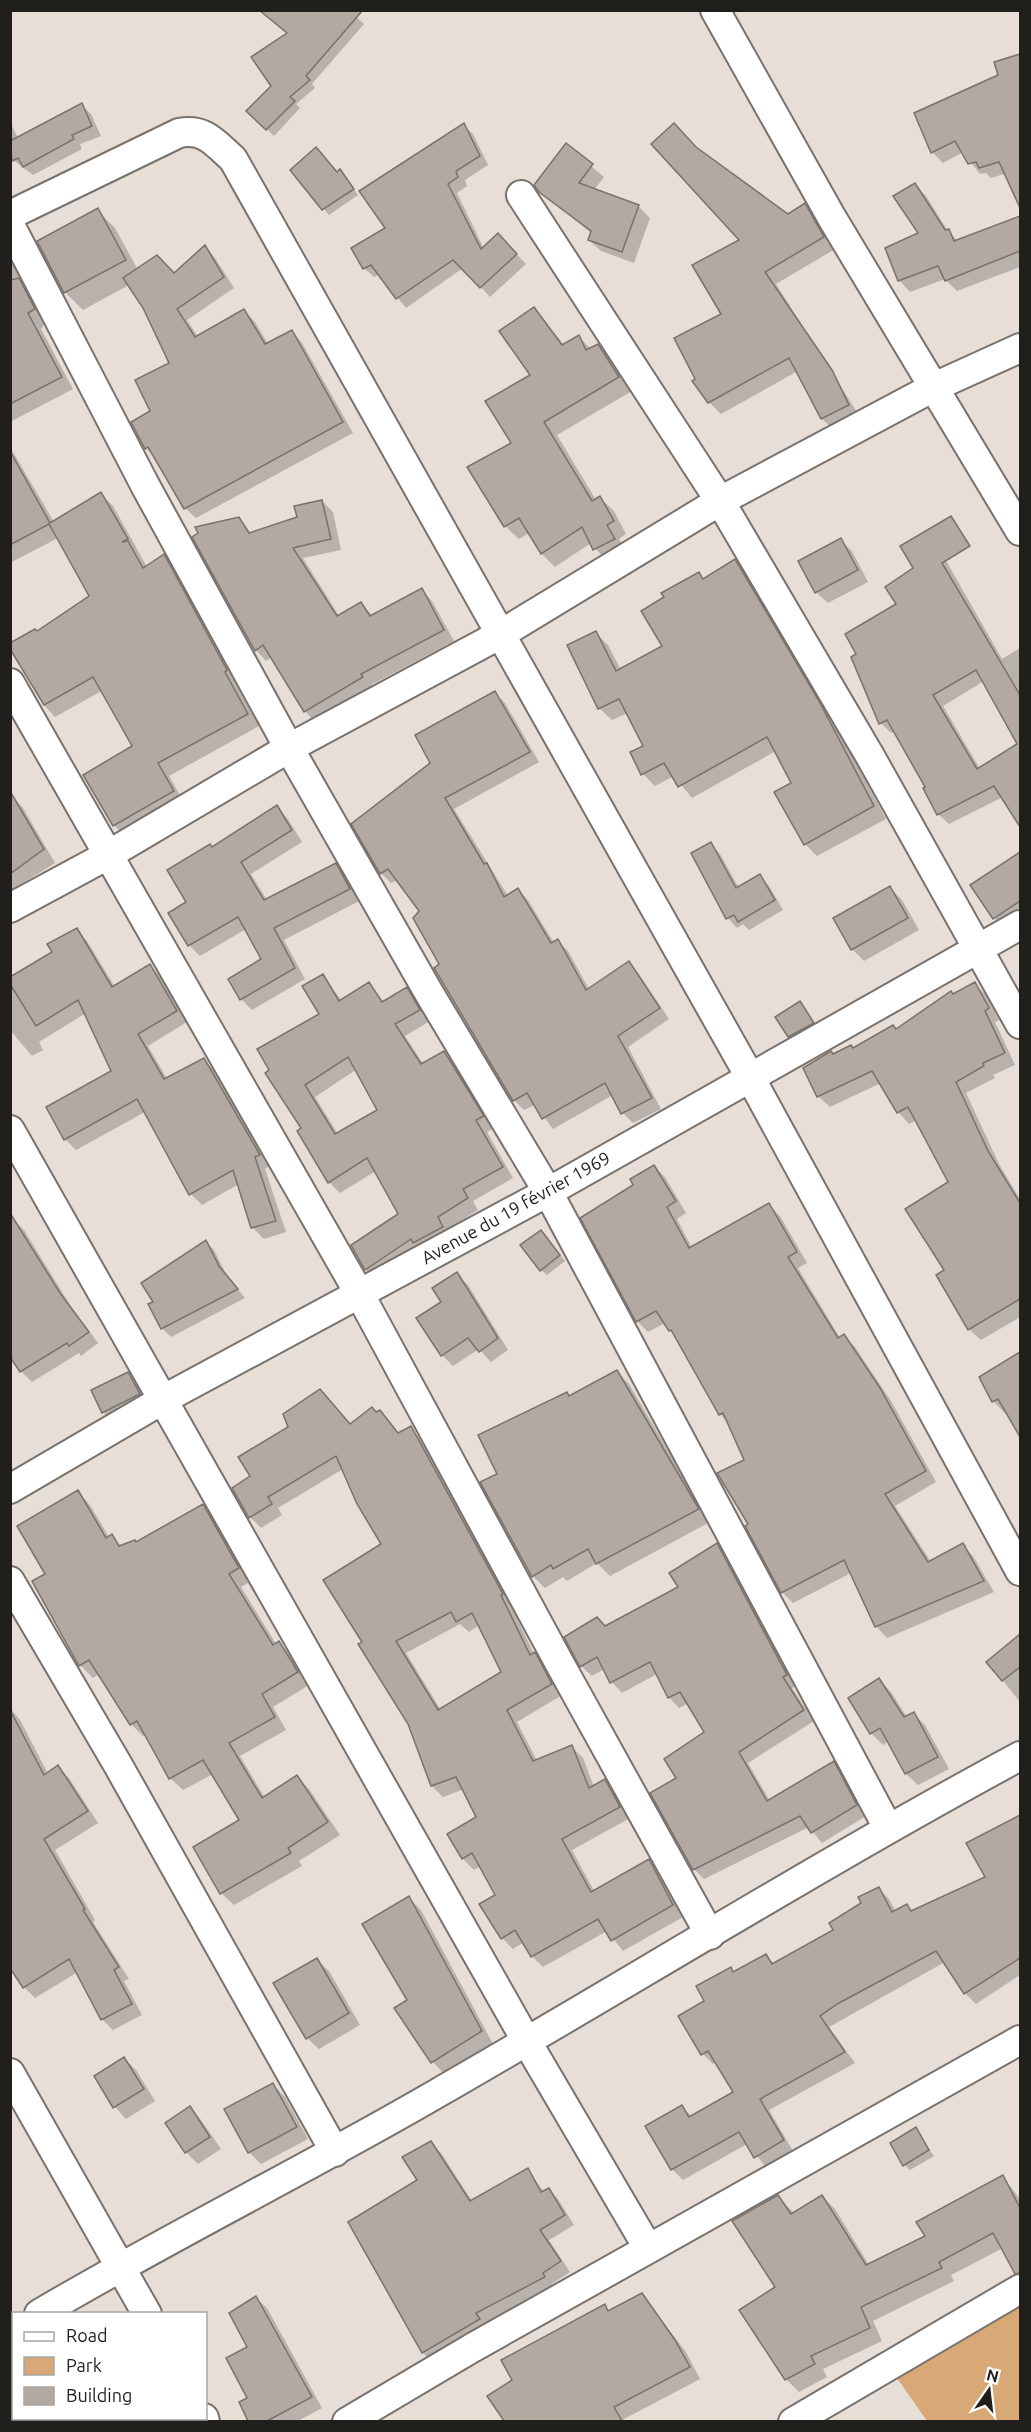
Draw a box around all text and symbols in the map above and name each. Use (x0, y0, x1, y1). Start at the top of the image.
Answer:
street label: Avenue du 19 février 1969 (418, 1147, 613, 1267)
legend (12, 2312, 207, 2420)
text: Road (66, 2325, 108, 2345)
text: Park (66, 2355, 102, 2375)
north arrow (959, 2360, 1019, 2420)
text: N (985, 2365, 1001, 2386)
text: Building (66, 2385, 132, 2405)

